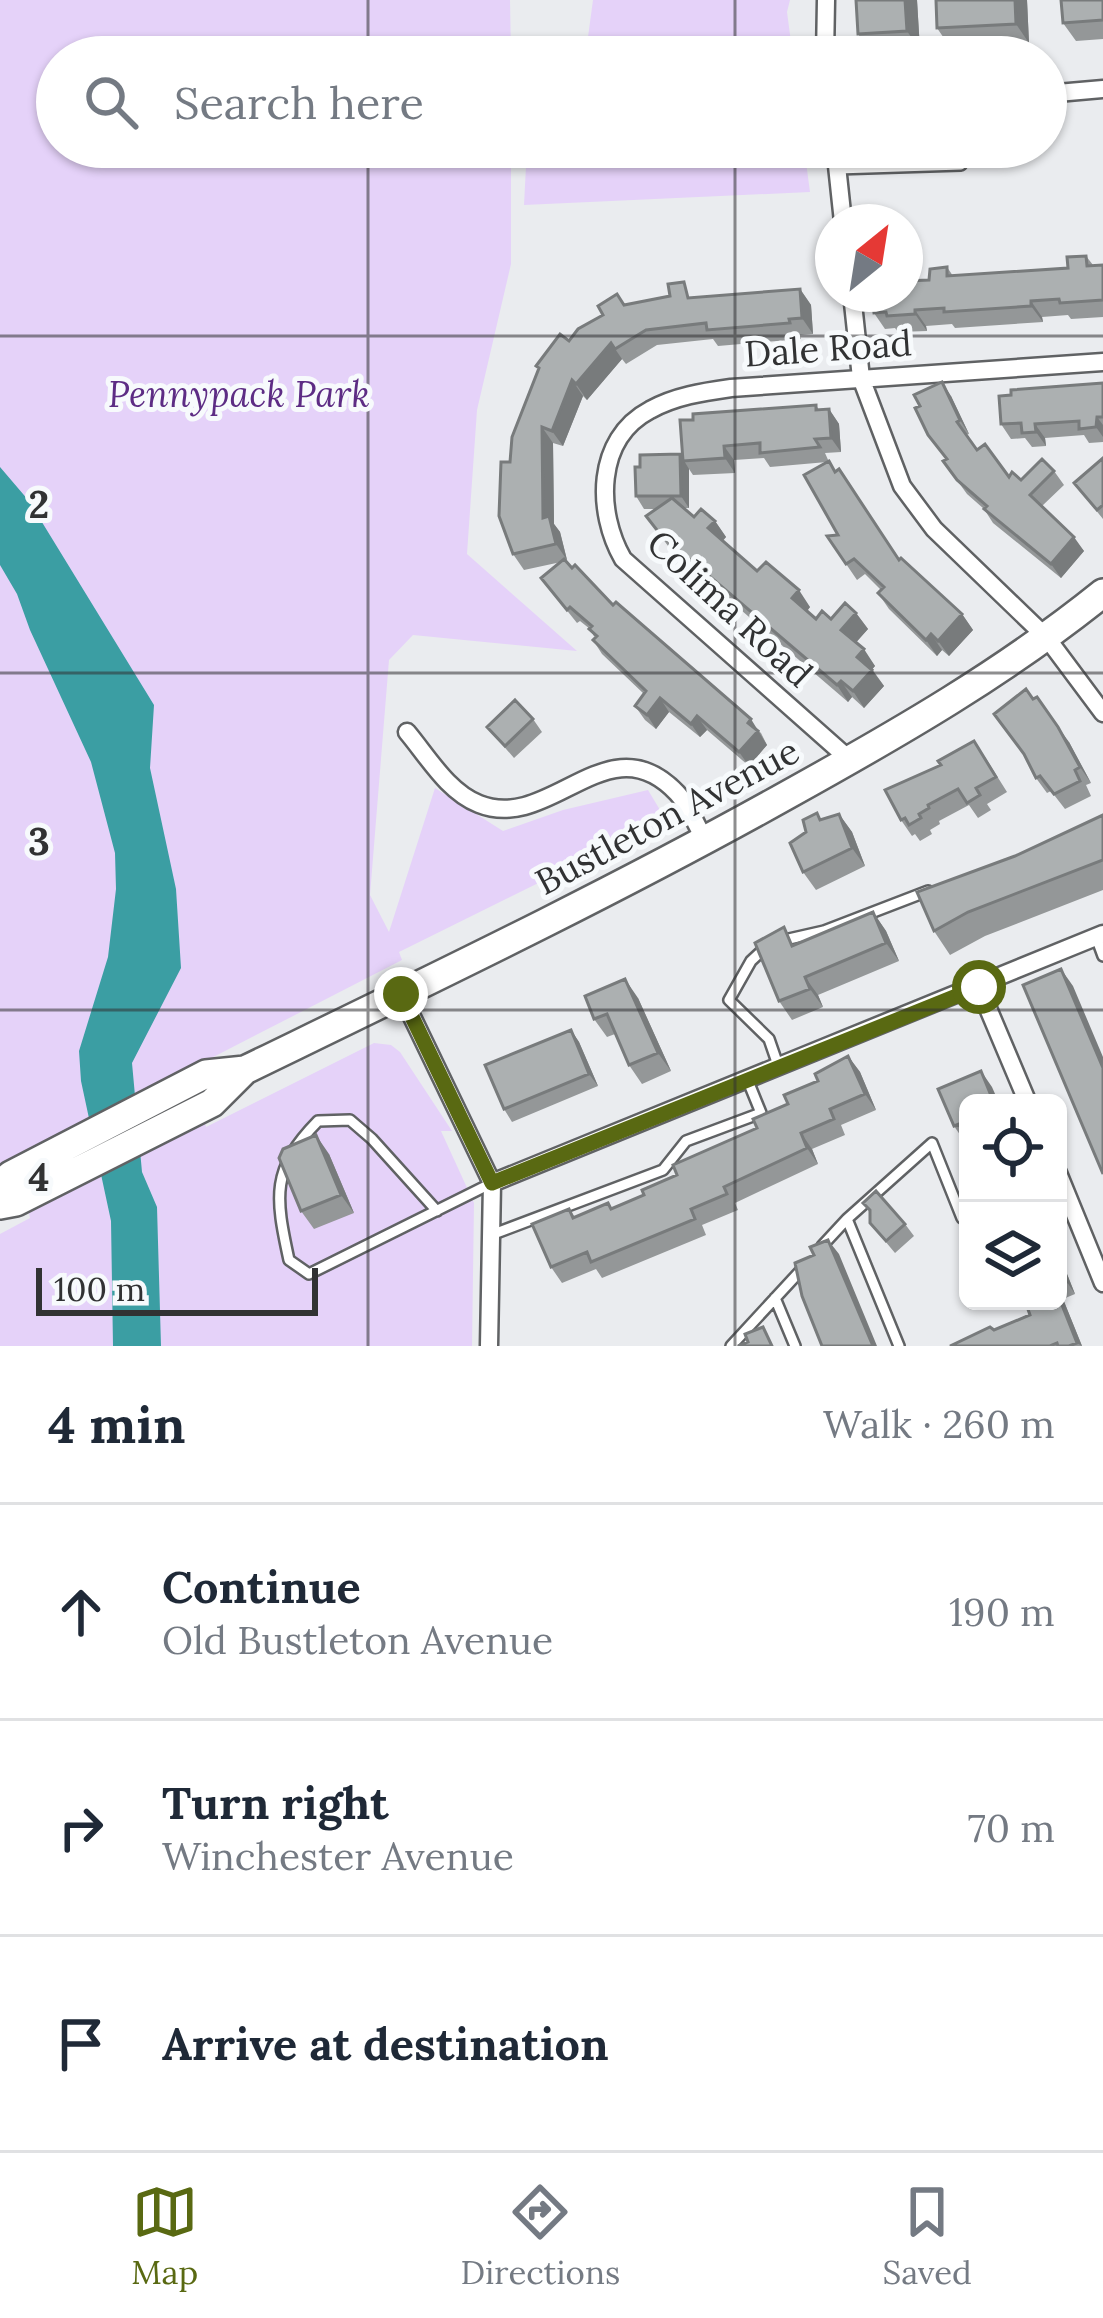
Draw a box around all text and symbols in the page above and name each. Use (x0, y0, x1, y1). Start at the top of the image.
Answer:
search box (36, 36, 1067, 168)
icon: search (78, 69, 144, 135)
text: Search here (174, 74, 424, 131)
north arrow (815, 204, 923, 312)
street label: Dale Road (743, 319, 913, 377)
park label: Pennypack Park (108, 371, 370, 417)
text: 2 (29, 479, 49, 529)
street label: Colima Road (638, 520, 822, 696)
street label: Bustleton Avenue (527, 727, 807, 905)
text: 3 (28, 816, 50, 866)
route start (952, 960, 1006, 1014)
route end (374, 967, 428, 1021)
map controls (959, 1094, 1067, 1310)
button: locate (959, 1094, 1067, 1202)
text: 4 (28, 1152, 50, 1202)
button: layers (959, 1202, 1067, 1310)
scale bar (36, 1262, 318, 1315)
text: 100 m (54, 1268, 145, 1310)
text: 4 min (48, 1392, 185, 1457)
text: Walk · 260 m (823, 1399, 1055, 1449)
text: Continue (162, 1558, 361, 1615)
icon: ahead (48, 1579, 114, 1645)
text: 190 m (949, 1587, 1055, 1637)
text: Old Bustleton Avenue (162, 1615, 553, 1665)
text: Turn right (162, 1774, 389, 1831)
icon: right (48, 1795, 114, 1861)
text: 70 m (968, 1803, 1055, 1853)
text: Winchester Avenue (162, 1831, 514, 1881)
icon: arrive (48, 2011, 114, 2077)
text: Arrive at destination (162, 2015, 609, 2072)
tab: Map (131, 2179, 198, 2293)
tab: Directions (461, 2179, 620, 2293)
tab: Saved (883, 2179, 972, 2293)

